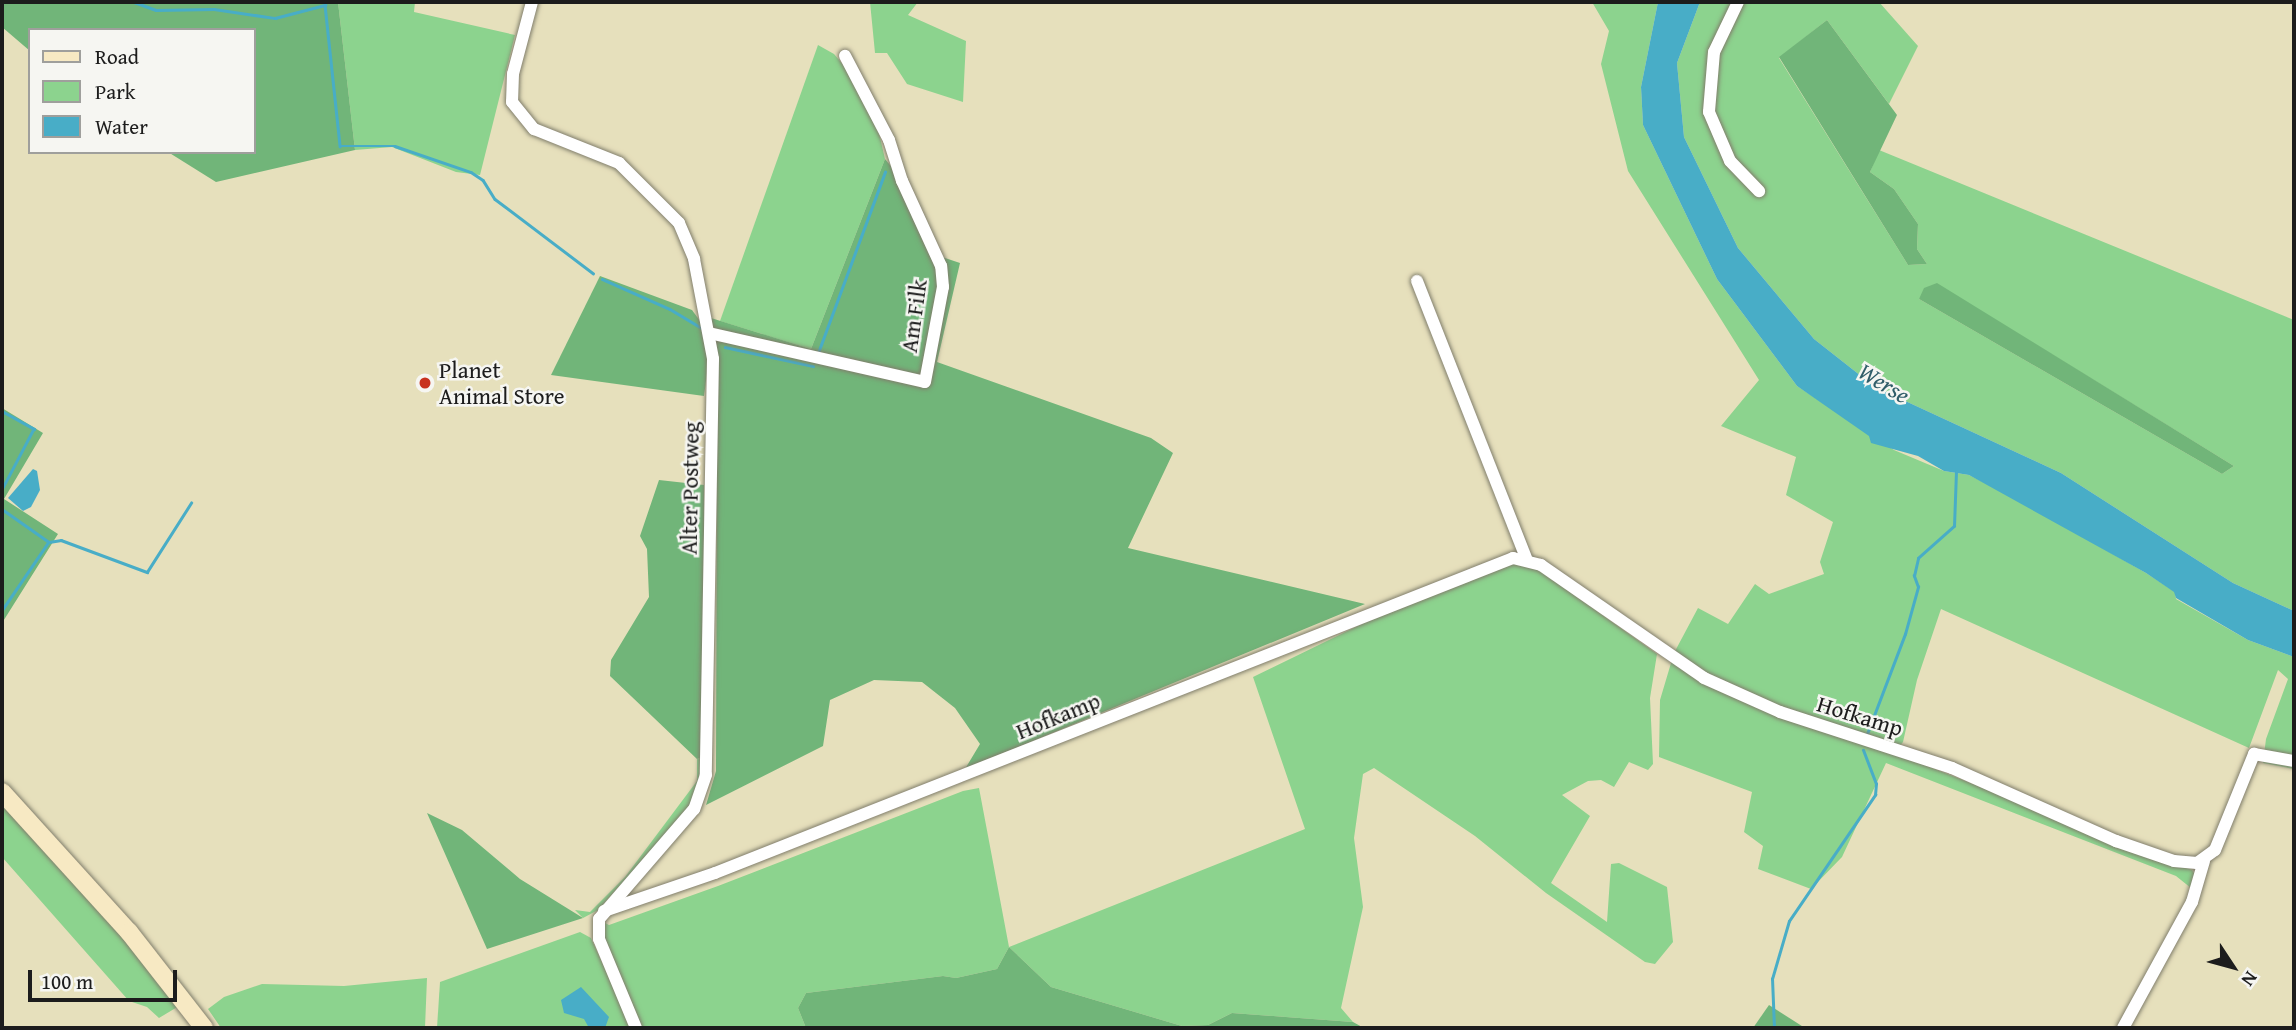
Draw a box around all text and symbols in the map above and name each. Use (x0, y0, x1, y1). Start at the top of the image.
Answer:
legend (28, 28, 256, 154)
text: Road (95, 41, 139, 72)
text: Park (95, 76, 136, 107)
text: Water (95, 111, 148, 142)
street label: Am Filk (895, 278, 933, 354)
place label: Planet Animal Store (439, 356, 565, 410)
water label: Werse (1853, 357, 1915, 409)
marker: Planet Animal Store (417, 375, 433, 391)
street label: Alter Postweg (675, 421, 705, 555)
street label: Hofkamp (1012, 687, 1104, 745)
street label: Hofkamp (1814, 690, 1906, 742)
north arrow (2198, 932, 2268, 1002)
scale bar (32, 956, 180, 1000)
text: 100 m (41, 966, 93, 997)
text: N (2235, 966, 2265, 993)

